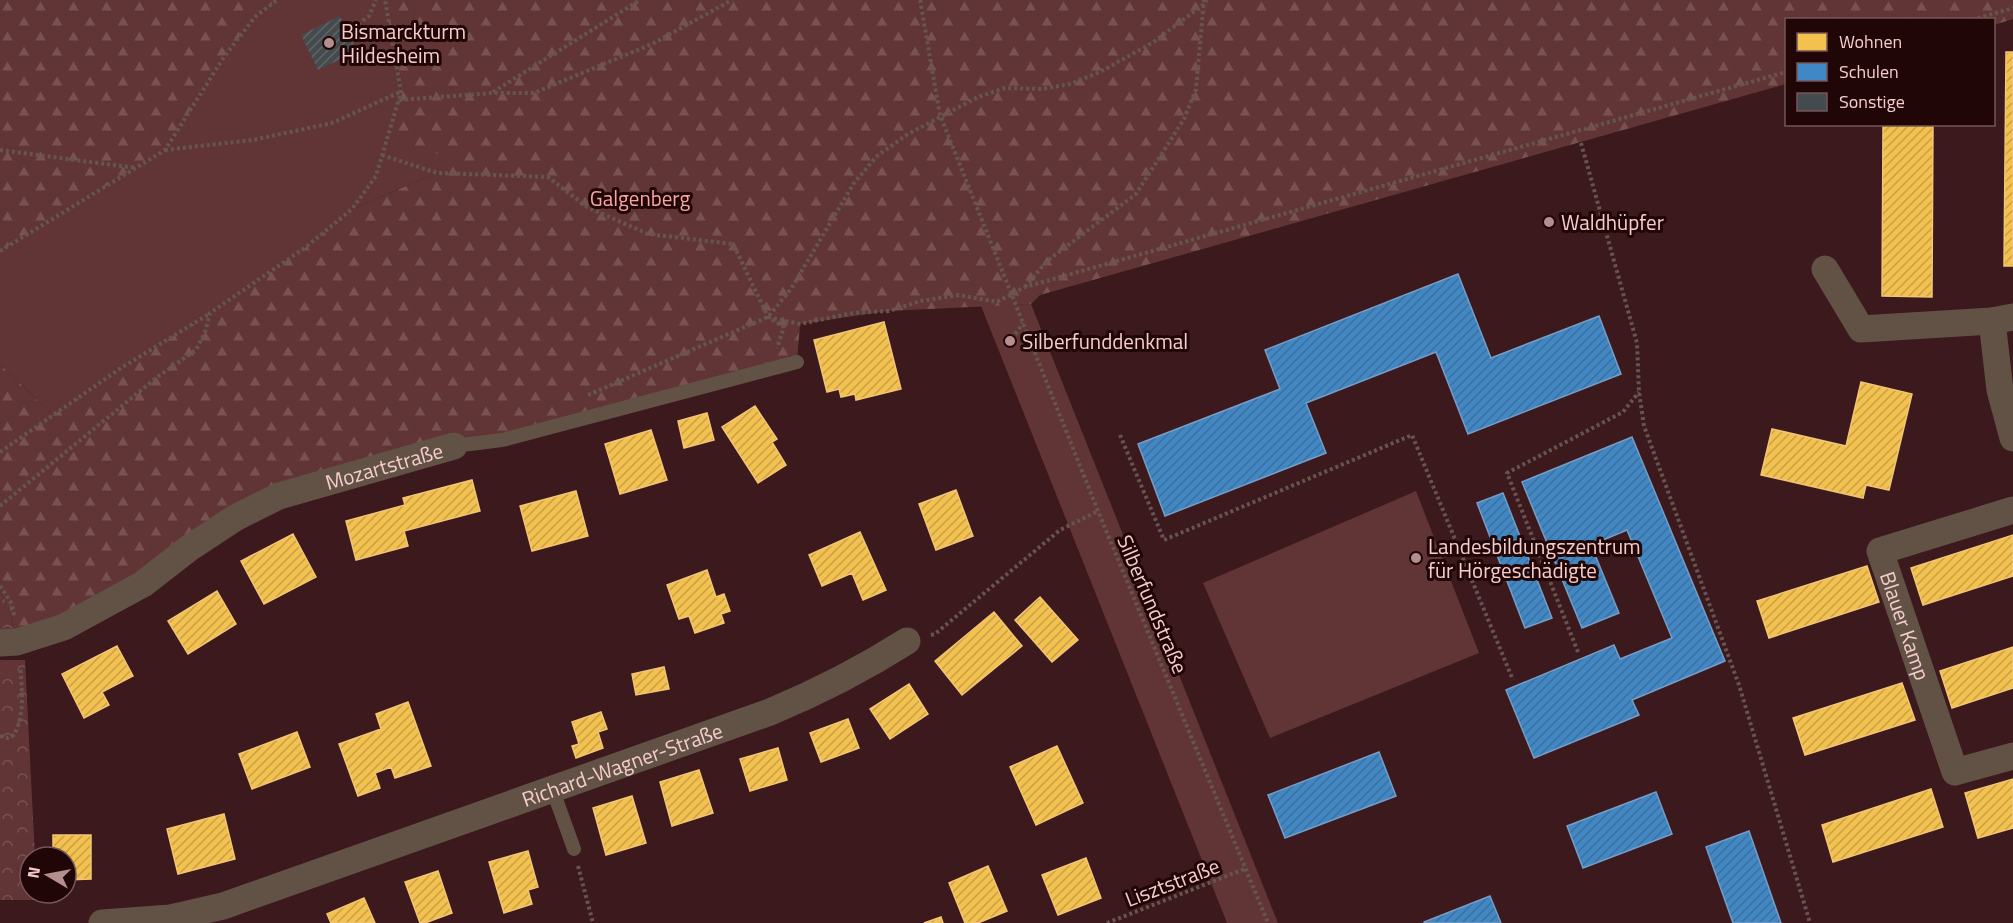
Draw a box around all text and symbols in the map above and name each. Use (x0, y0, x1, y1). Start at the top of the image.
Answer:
place label: Bismarckturm Hildesheim (341, 15, 466, 71)
legend (1785, 18, 1995, 126)
text: Wohnen (1839, 28, 1902, 55)
marker: Bismarckturm Hildesheim (322, 36, 336, 50)
text: Schulen (1839, 58, 1899, 85)
text: Sonstige (1839, 88, 1905, 115)
park label: Galgenberg (590, 182, 690, 214)
place label: Waldhüpfer (1561, 206, 1664, 238)
marker: Waldhüpfer (1542, 215, 1556, 229)
place label: Silberfunddenkmal (1022, 325, 1188, 357)
marker: Silberfunddenkmal (1003, 334, 1017, 348)
street label: Mozartstraße (321, 434, 447, 498)
street label: Silberfundstraße (1109, 530, 1197, 678)
place label: Landesbildungszentrum für Hörgeschädigte (1428, 530, 1641, 586)
marker: Landesbildungszentrum für Hörgeschädigte (1409, 551, 1423, 565)
street label: Blauer Kamp (1872, 567, 1939, 684)
street label: Richard-Wagner-Straße (517, 714, 727, 815)
north arrow (18, 845, 78, 905)
street label: Lisztstraße (1120, 849, 1224, 915)
text: N (20, 865, 46, 880)

